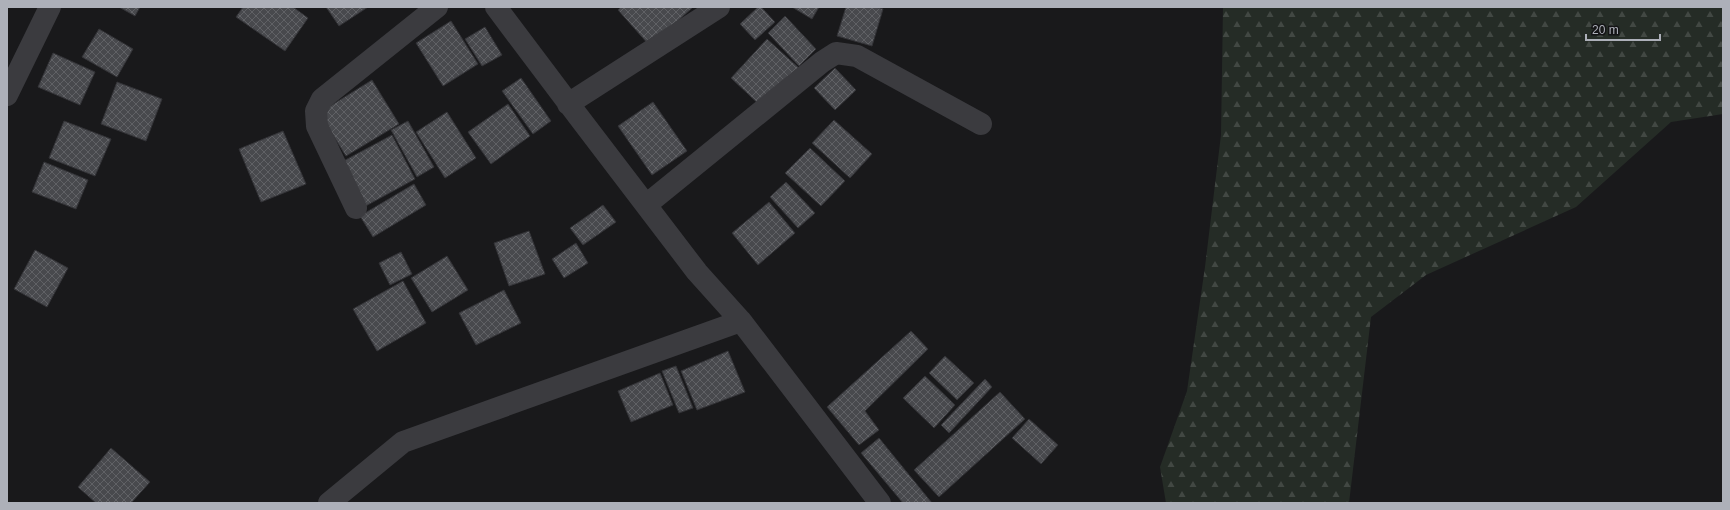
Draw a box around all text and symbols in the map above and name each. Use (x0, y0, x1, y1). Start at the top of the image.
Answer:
scale bar (1586, 16, 1660, 42)
text: 20 m (1592, 23, 1619, 37)

